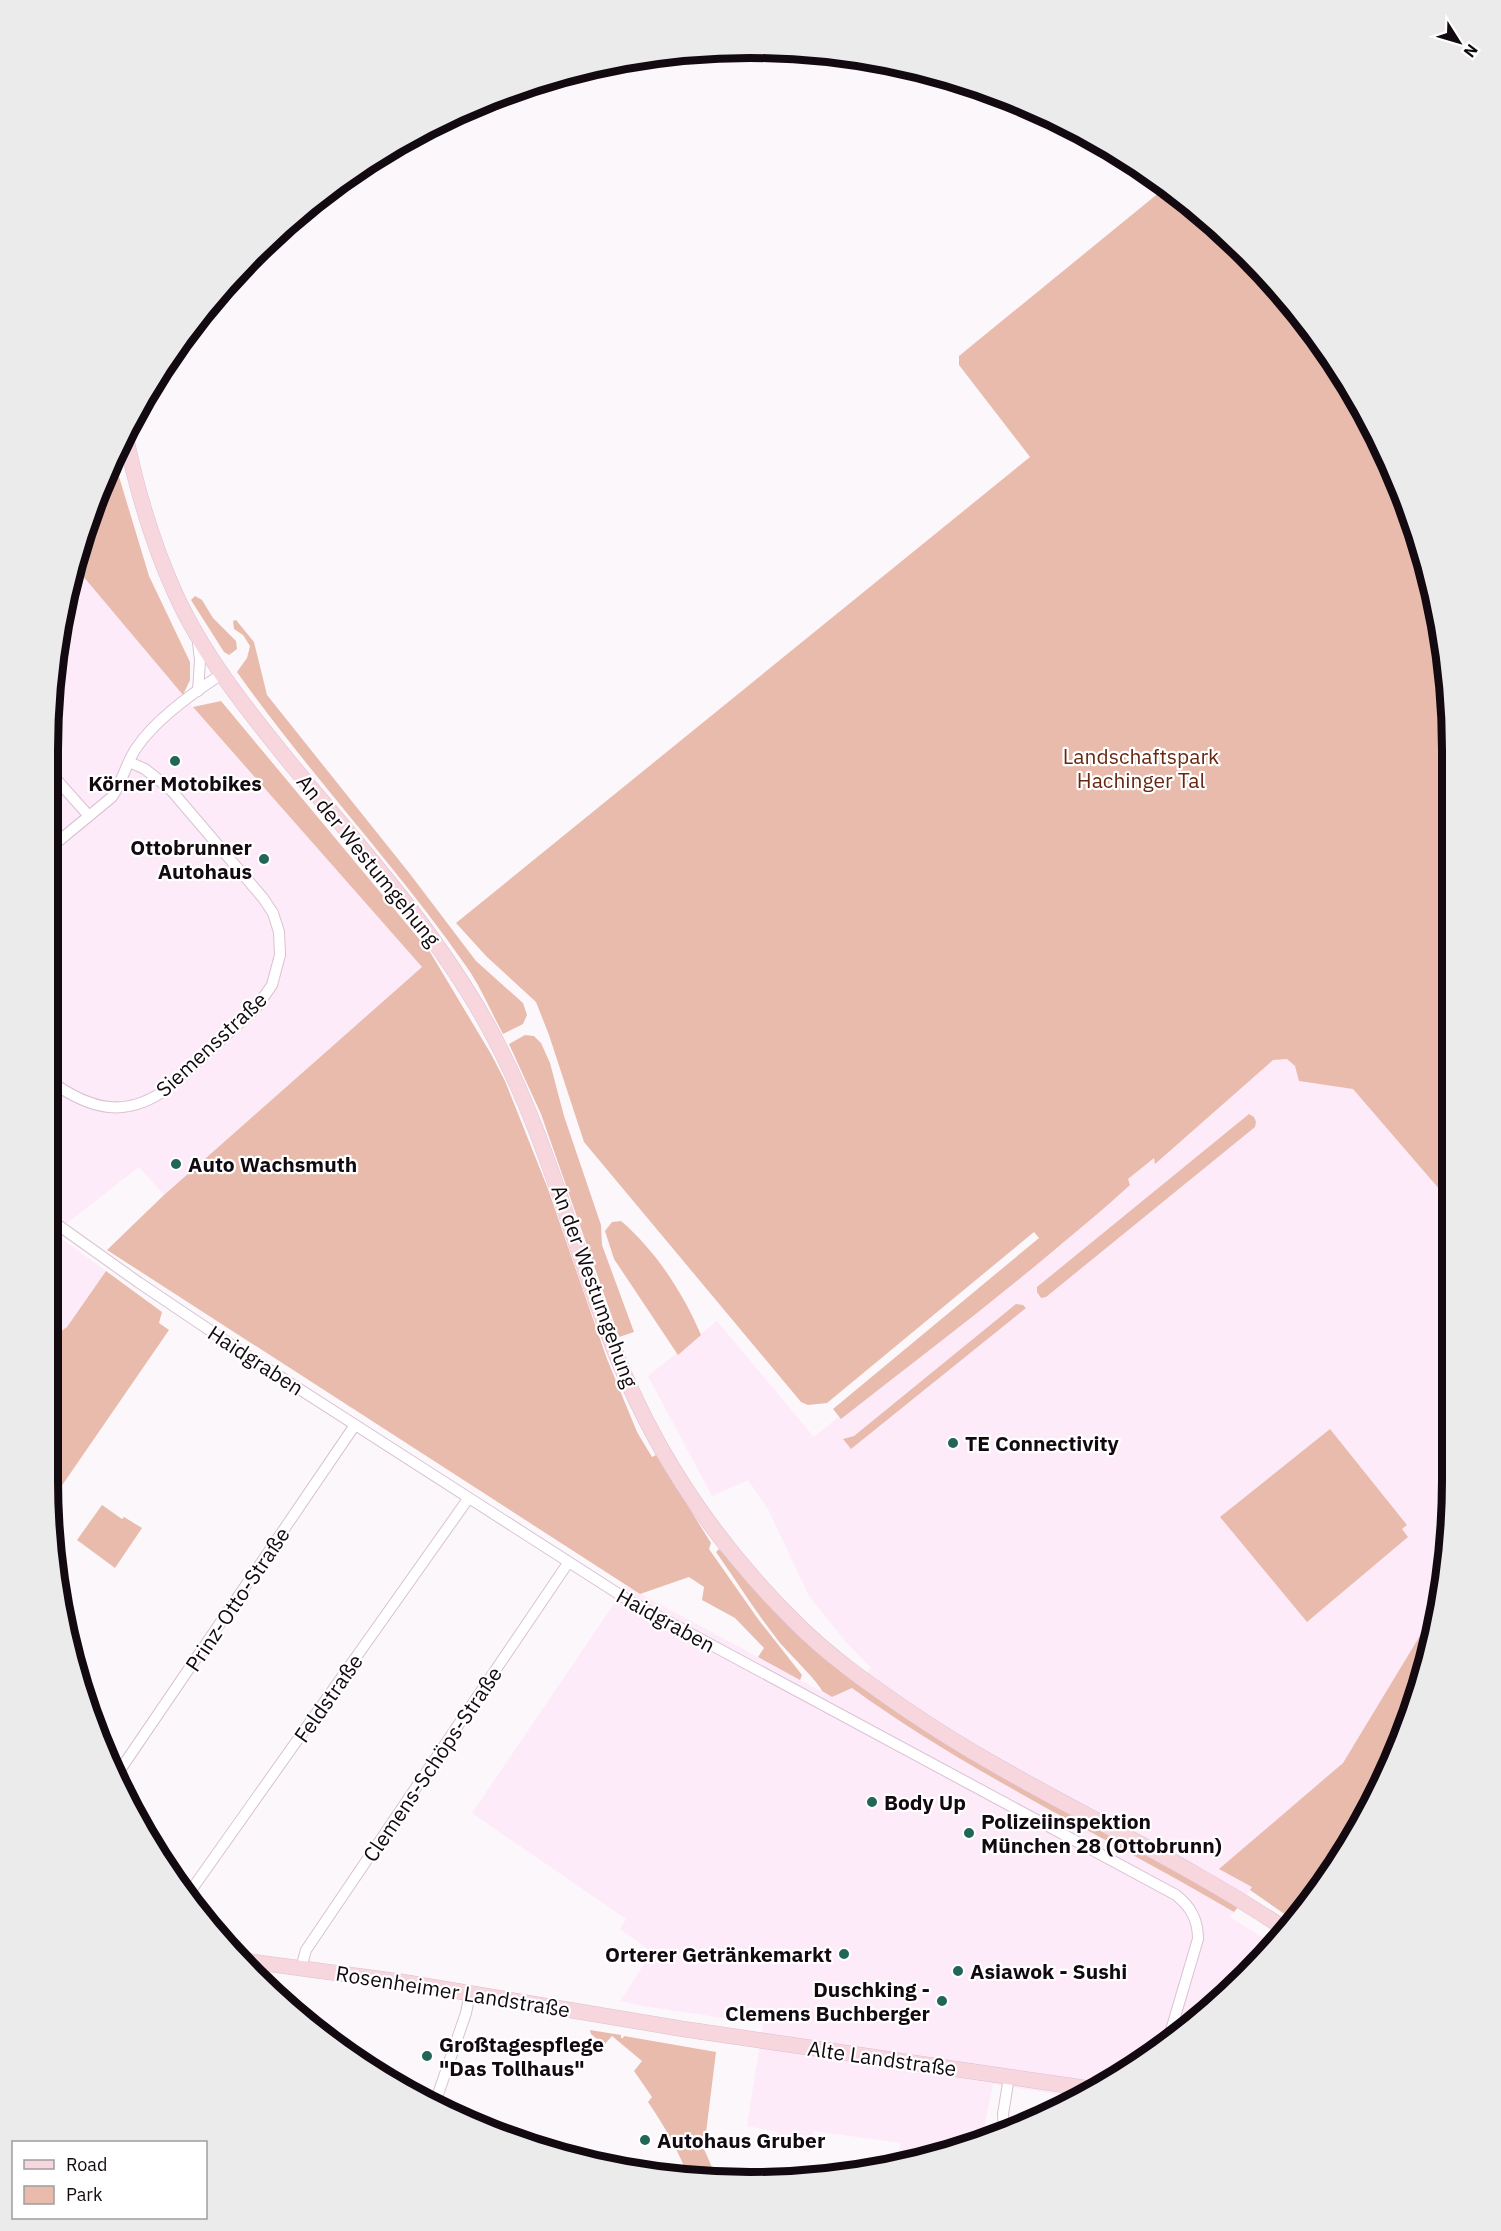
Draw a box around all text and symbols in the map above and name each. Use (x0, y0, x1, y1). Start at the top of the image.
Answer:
north arrow (1429, 12, 1489, 72)
text: N (1460, 40, 1482, 62)
park label: Landschaftspark Hachinger Tal (1063, 742, 1219, 794)
marker: Körner Motobikes (168, 754, 182, 768)
street label: An der Westumgehung (291, 768, 447, 952)
place label: Körner Motobikes (88, 769, 262, 797)
place label: Ottobrunner Autohaus (130, 833, 253, 885)
marker: Ottobrunner Autohaus (257, 852, 271, 866)
street label: Siemensstraße (149, 985, 273, 1103)
place label: Auto Wachsmuth (188, 1150, 357, 1178)
marker: Auto Wachsmuth (169, 1157, 183, 1171)
street label: An der Westumgehung (545, 1181, 645, 1391)
street label: Haidgraben (203, 1319, 309, 1401)
place label: TE Connectivity (965, 1429, 1120, 1457)
marker: TE Connectivity (946, 1436, 960, 1450)
street label: Prinz-Otto-Straße (178, 1522, 296, 1676)
street label: Haidgraben (612, 1581, 720, 1659)
street label: Feldstraße (287, 1648, 369, 1748)
street label: Clemens-Schöps-Straße (356, 1661, 508, 1867)
place label: Body Up (884, 1788, 966, 1816)
marker: Body Up (865, 1795, 879, 1809)
place label: Polizeiinspektion München 28 (Ottobrunn) (981, 1807, 1222, 1859)
marker: Polizeiinspektion München 28 (Ottobrunn) (962, 1826, 976, 1840)
place label: Orterer Getränkemarkt (605, 1940, 832, 1968)
marker: Orterer Getränkemarkt (837, 1947, 851, 1961)
place label: Asiawok - Sushi (970, 1957, 1127, 1985)
street label: Rosenheimer Landstraße (334, 1959, 572, 2023)
marker: Asiawok - Sushi (951, 1964, 965, 1978)
place label: Duschking - Clemens Buchberger (725, 1975, 931, 2027)
marker: Duschking - Clemens Buchberger (935, 1994, 949, 2008)
place label: Großtagespflege "Das Tollhaus" (439, 2030, 604, 2082)
street label: Alte Landstraße (806, 2034, 958, 2082)
marker: Großtagespflege "Das Tollhaus" (420, 2049, 434, 2063)
place label: Autohaus Gruber (657, 2126, 826, 2154)
marker: Autohaus Gruber (638, 2133, 652, 2147)
legend (12, 2141, 207, 2219)
text: Road (66, 2153, 107, 2176)
text: Park (66, 2183, 103, 2206)

